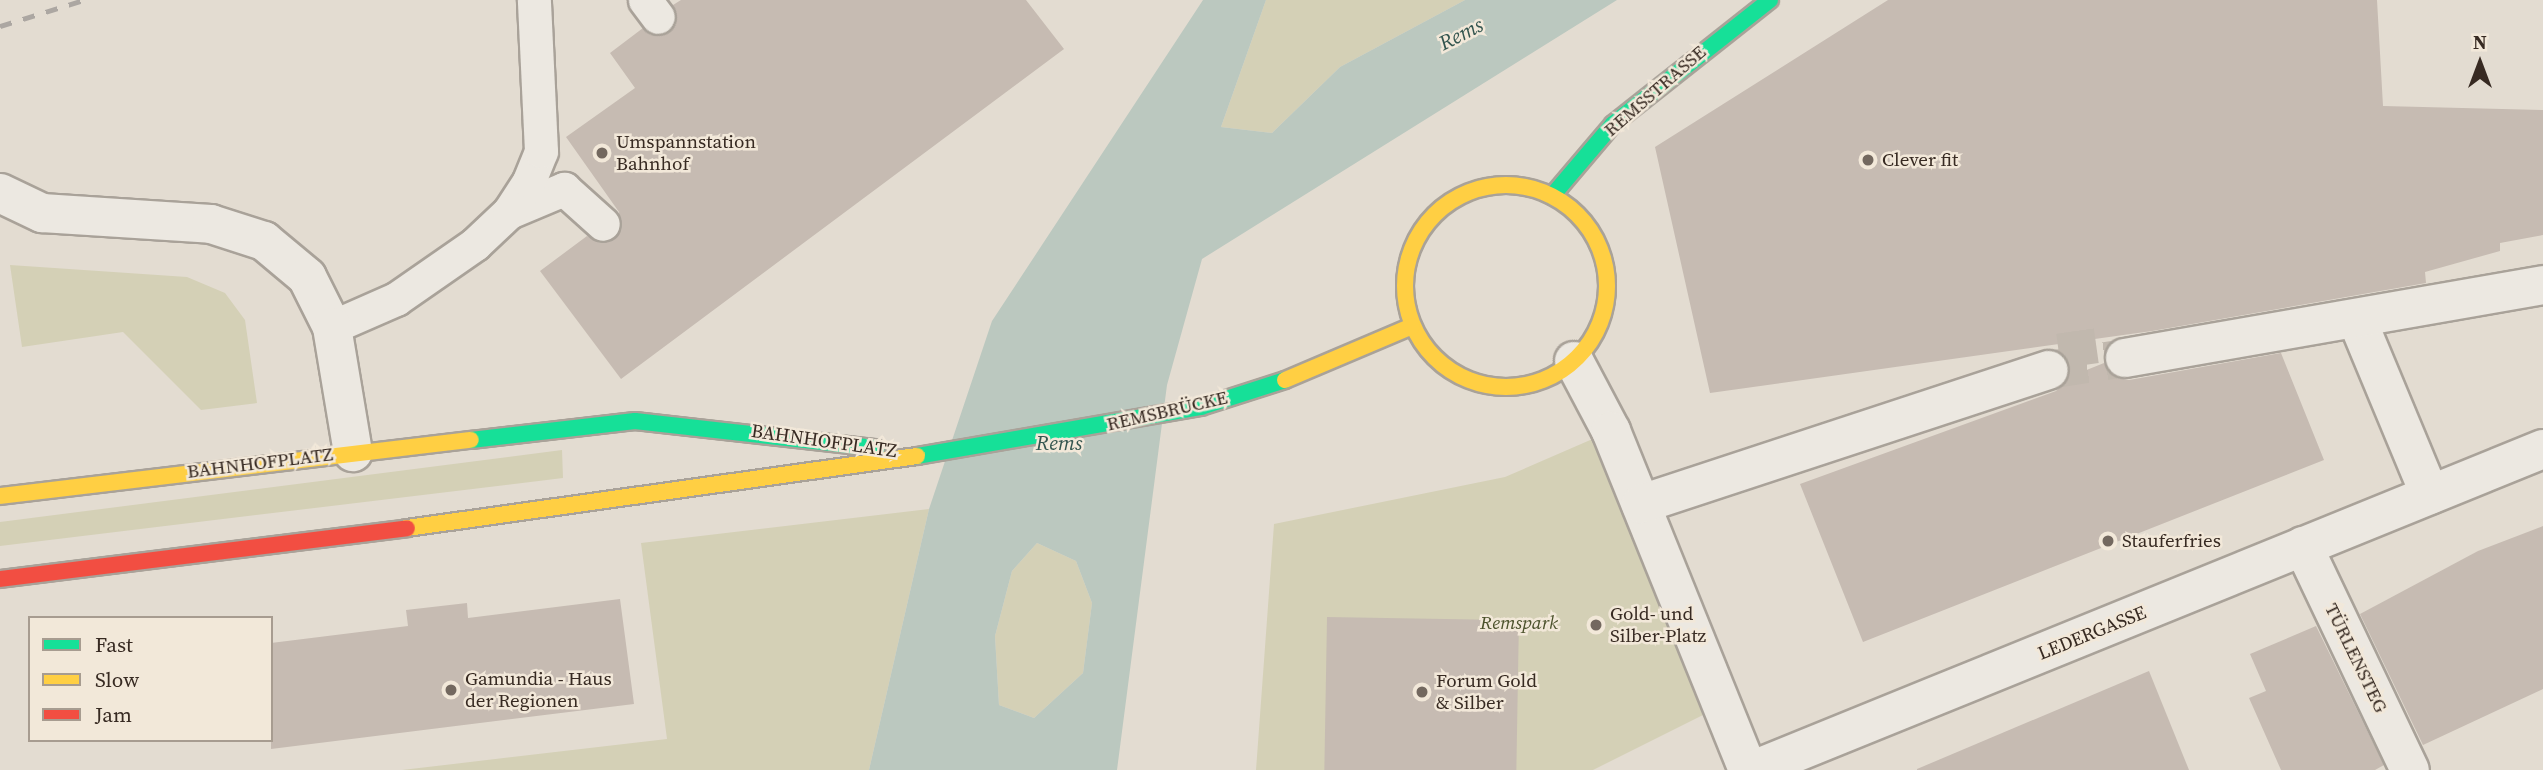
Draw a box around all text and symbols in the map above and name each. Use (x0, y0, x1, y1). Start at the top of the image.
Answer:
water label: Rems (1435, 12, 1487, 56)
north arrow (2445, 28, 2515, 98)
text: N (2473, 29, 2487, 55)
street label: REMSSTRASSE (1600, 41, 1710, 141)
place label: Umspannstation Bahnhof (616, 131, 756, 175)
marker: Umspannstation Bahnhof (594, 145, 610, 161)
place label: Clever fit (1882, 149, 1958, 171)
marker: Clever fit (1860, 152, 1876, 168)
street label: REMSBRÜCKE (1104, 386, 1230, 436)
street label: BAHNHOFPLATZ (750, 419, 898, 463)
water label: Rems (1036, 430, 1082, 456)
street label: BAHNHOFPLATZ (186, 443, 334, 483)
place label: Stauferfries (2122, 530, 2221, 552)
marker: Stauferfries (2100, 533, 2116, 549)
street label: TÜRLENSTEG (2320, 600, 2392, 716)
street label: LEDERGASSE (2035, 601, 2149, 665)
place label: Gold- und Silber-Platz (1610, 603, 1706, 647)
park label: Remspark (1480, 612, 1558, 634)
legend (28, 616, 273, 742)
marker: Gold- und Silber-Platz (1588, 617, 1604, 633)
text: Fast (95, 630, 133, 659)
text: Slow (95, 665, 139, 694)
place label: Gamundia - Haus der Regionen (465, 668, 612, 712)
place label: Forum Gold & Silber (1436, 670, 1537, 714)
marker: Gamundia - Haus der Regionen (443, 682, 459, 698)
marker: Forum Gold & Silber (1414, 684, 1430, 700)
text: Jam (95, 700, 132, 729)

